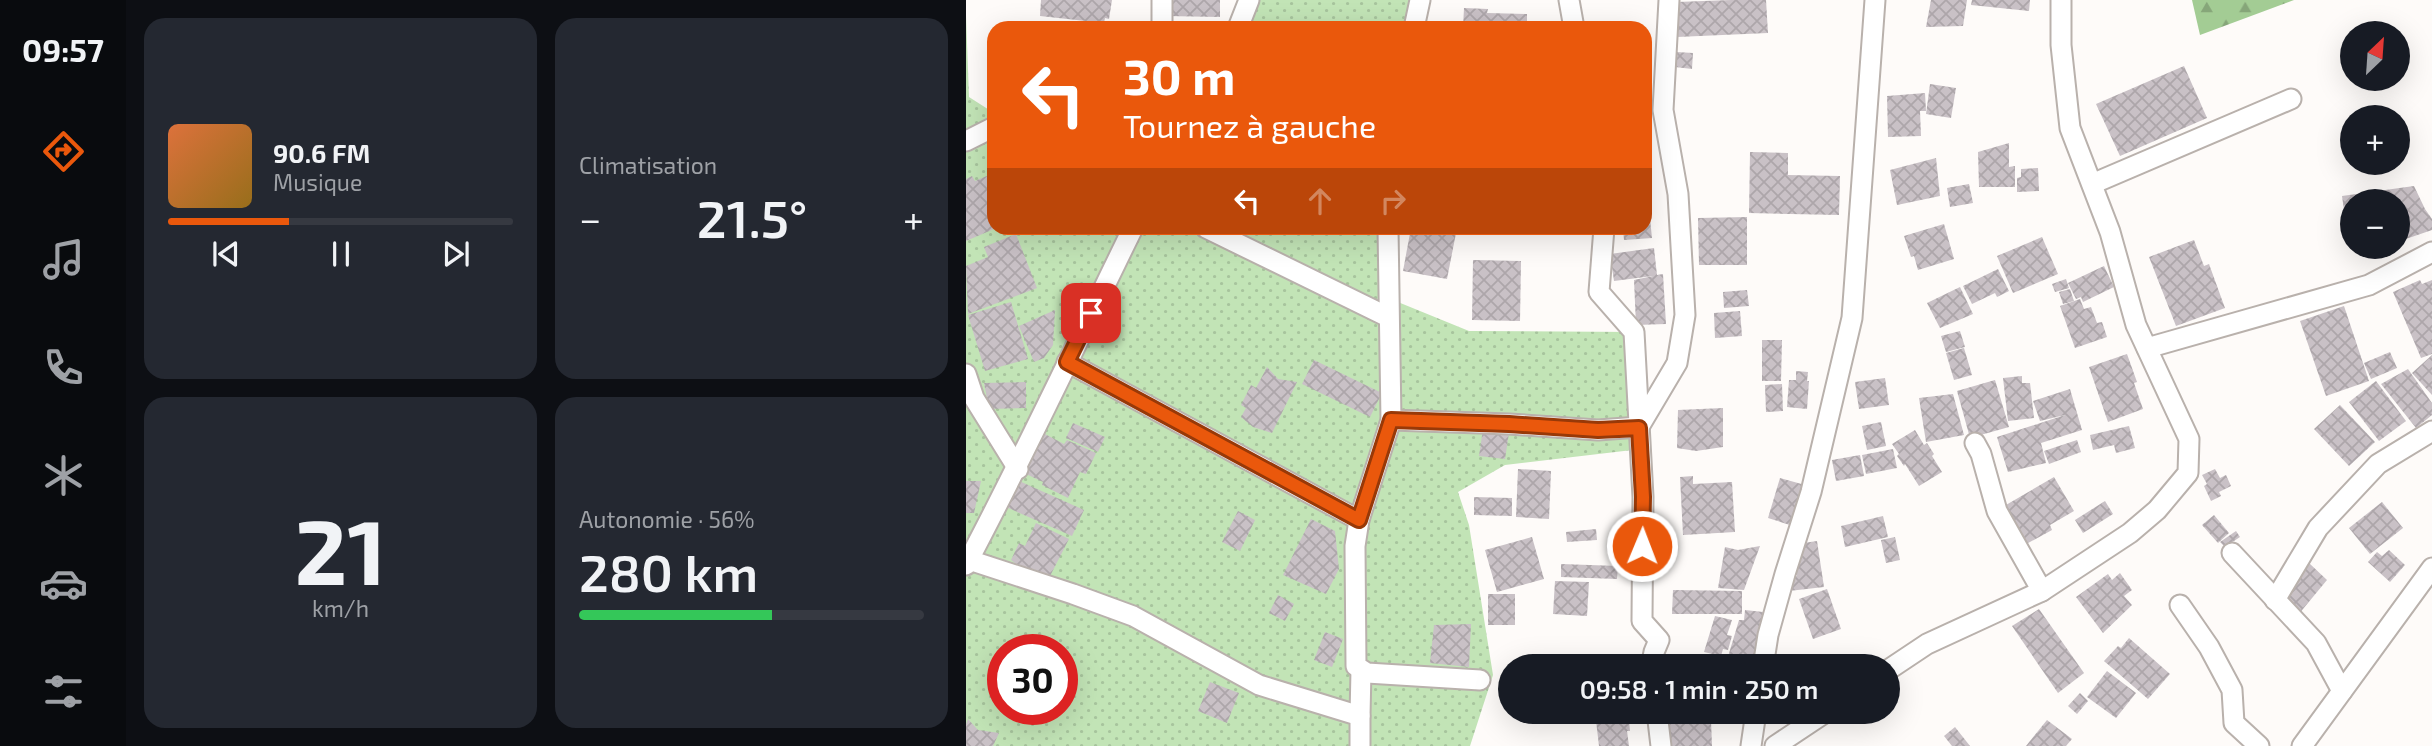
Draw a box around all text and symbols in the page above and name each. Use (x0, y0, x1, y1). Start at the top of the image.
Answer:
north arrow (2340, 21, 2410, 91)
map controls (2340, 21, 2410, 259)
text: 09:57 (22, 30, 104, 68)
text: 30 m (1123, 46, 1235, 105)
icon: left (1008, 49, 1099, 140)
button: + (2340, 105, 2410, 175)
text: Tournez à gauche (1123, 106, 1376, 144)
icon: directions (39, 127, 88, 176)
text: 90.6 FM (273, 137, 370, 168)
text: Climatisation (579, 151, 717, 179)
text: Musique (273, 168, 362, 196)
icon: left (1228, 182, 1266, 220)
icon: ahead (1301, 182, 1339, 220)
icon: right (1374, 182, 1412, 220)
text: 21.5° (697, 186, 807, 248)
button: − (2340, 189, 2410, 259)
text: − (579, 195, 601, 241)
text: + (903, 195, 924, 241)
icon: music (39, 235, 88, 284)
icon: previous (207, 235, 245, 273)
icon: pause (322, 235, 360, 273)
icon: next (437, 235, 475, 273)
pin (1061, 283, 1121, 343)
icon: arrive (1072, 294, 1110, 332)
icon: phone (39, 343, 88, 392)
icon: climate (39, 451, 88, 500)
text: 21 (294, 494, 387, 603)
text: Autonomie · 56% (579, 505, 755, 533)
position arrow (1605, 509, 1679, 583)
text: 280 km (579, 540, 758, 602)
icon: car (39, 559, 88, 608)
text: km/h (312, 594, 369, 622)
speed limit sign: 30 (987, 634, 1078, 725)
icon: filters (39, 667, 88, 716)
text: 09:58 · 1 min · 250 m (1580, 673, 1818, 704)

